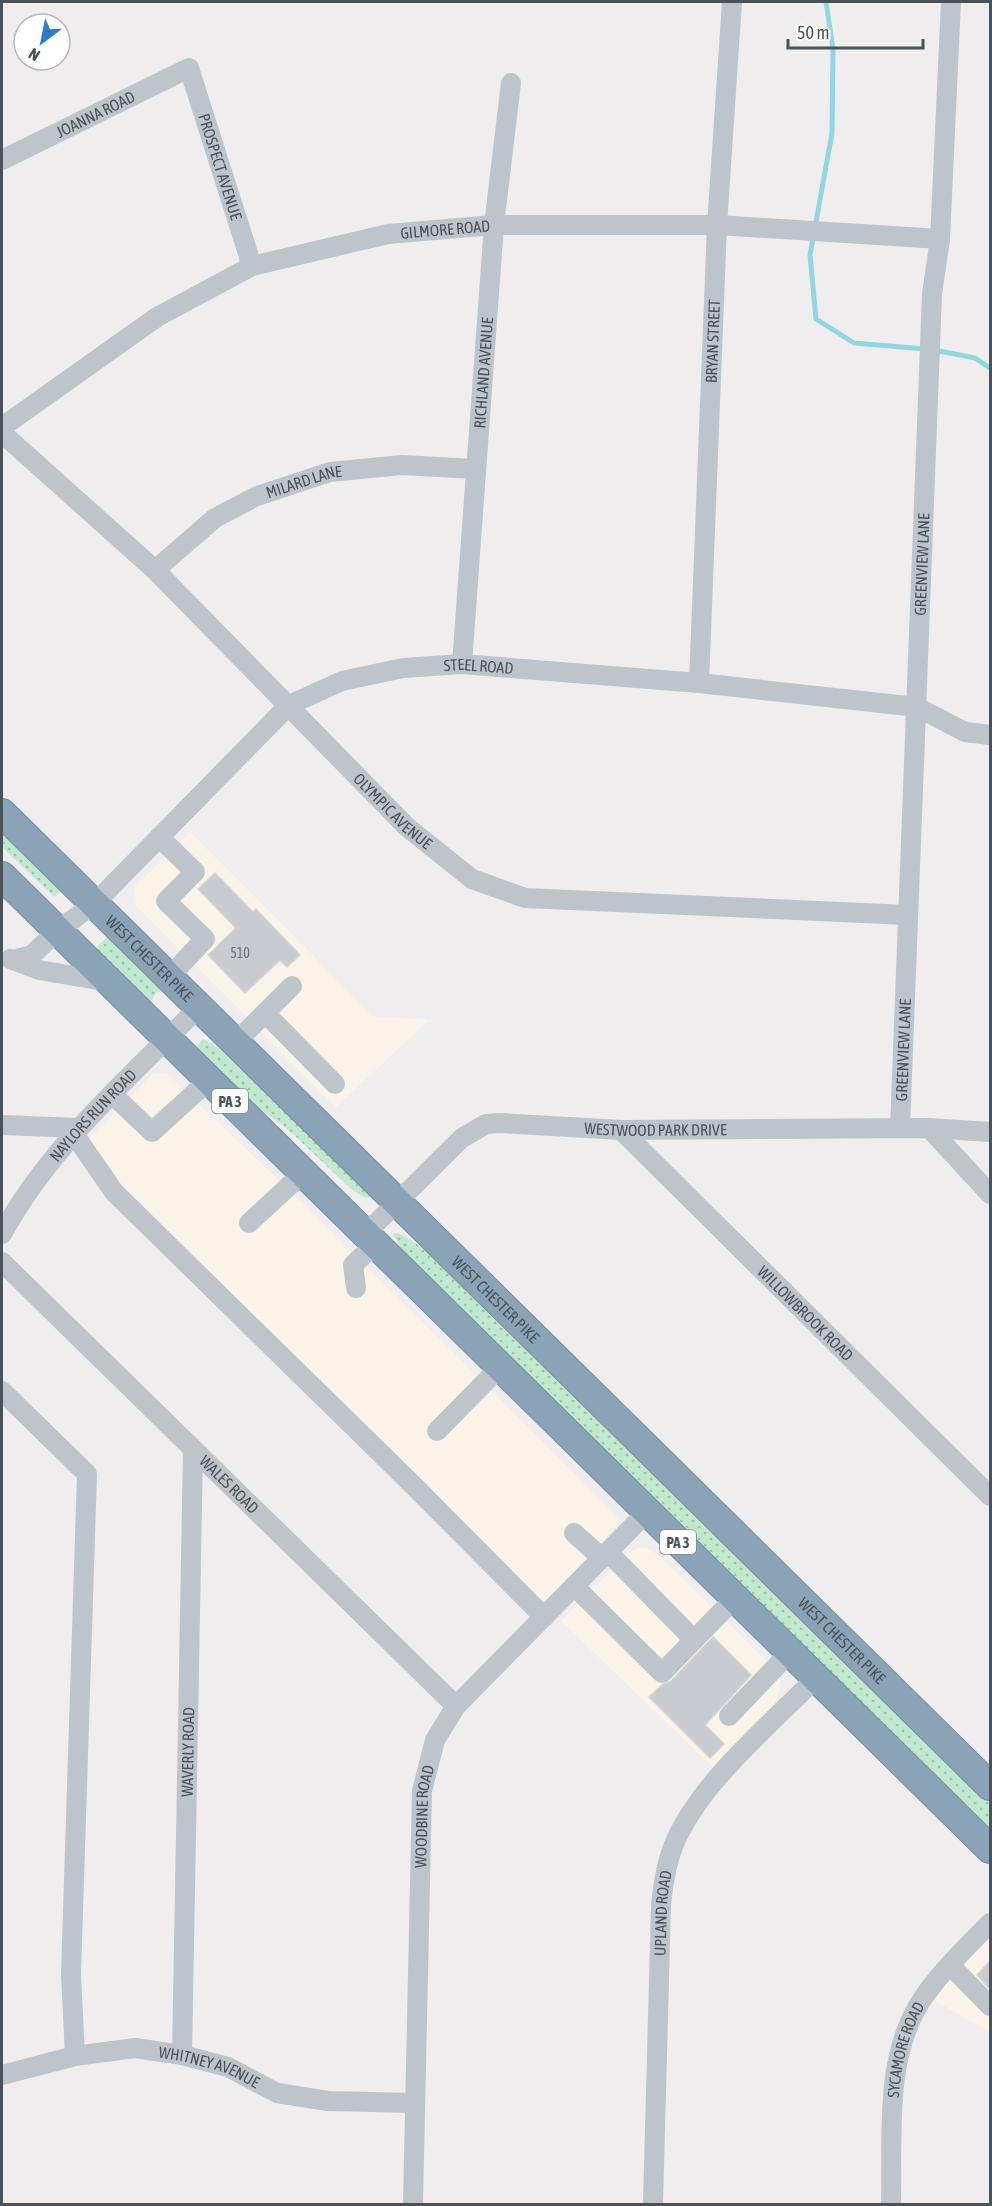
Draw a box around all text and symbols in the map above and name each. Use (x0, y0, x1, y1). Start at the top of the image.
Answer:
north arrow (12, 12, 72, 72)
scale bar (788, 12, 923, 50)
text: 50 m (797, 22, 829, 43)
text: N (25, 45, 43, 65)
street label: JOANNA ROAD (53, 87, 138, 141)
street label: PROSPECT AVENUE (195, 111, 246, 222)
street label: GILMORE ROAD (400, 216, 491, 242)
street label: BRYAN STREET (702, 299, 723, 383)
street label: RICHLAND AVENUE (470, 316, 496, 429)
street label: MILARD LANE (264, 462, 343, 501)
street label: GREENVIEW LANE (911, 513, 933, 616)
street label: STEEL ROAD (443, 655, 514, 677)
street label: OLYMPIC AVENUE (350, 769, 436, 853)
street label: WEST CHESTER PIKE (102, 911, 197, 1005)
house number: 510 (230, 945, 250, 961)
street label: GREENVIEW LANE (892, 998, 914, 1102)
street label: NAYLORS RUN ROAD (46, 1065, 140, 1165)
road number: PA 3 (212, 1089, 248, 1113)
street label: WESTWOOD PARK DRIVE (584, 1119, 727, 1139)
street label: WEST CHESTER PIKE (448, 1252, 543, 1346)
street label: WILLOWBROOK ROAD (754, 1262, 857, 1364)
street label: WALES ROAD (196, 1452, 263, 1517)
road number: PA 3 (660, 1530, 696, 1554)
street label: WEST CHESTER PIKE (795, 1593, 889, 1687)
street label: WAVERLY ROAD (178, 1707, 197, 1797)
street label: WOODBINE ROAD (411, 1763, 437, 1868)
street label: UPLAND ROAD (651, 1869, 675, 1956)
street label: SYCAMORE ROAD (884, 1998, 928, 2099)
street label: WHITNEY AVENUE (158, 2043, 263, 2091)

